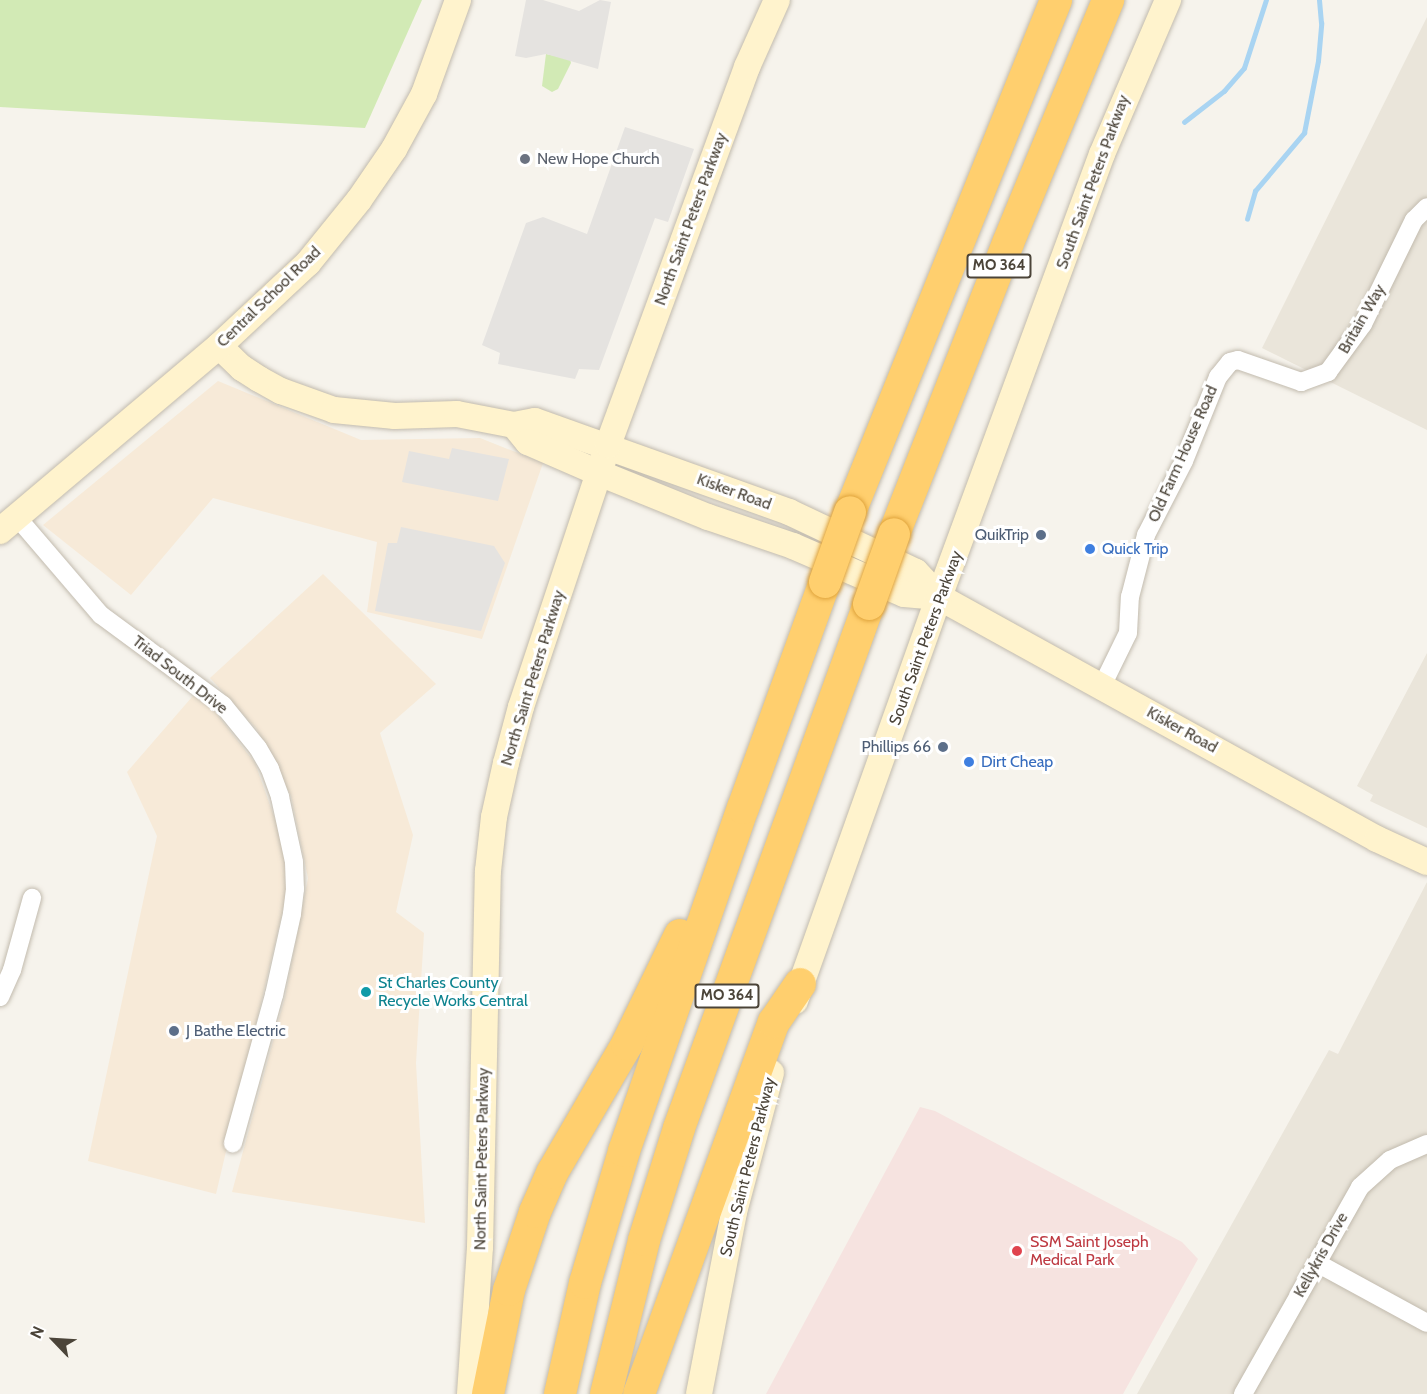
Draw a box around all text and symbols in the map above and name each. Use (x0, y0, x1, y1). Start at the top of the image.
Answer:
street label: South Saint Peters Parkway (1052, 92, 1134, 272)
street label: North Saint Peters Parkway (651, 130, 731, 308)
place label: New Hope Church (537, 149, 660, 169)
marker: New Hope Church (518, 152, 532, 166)
street label: Central School Road (213, 243, 325, 351)
road number: MO 364 (966, 254, 1032, 278)
street label: Britain Way (1334, 281, 1390, 357)
street label: Old Farm House Road (1144, 383, 1222, 525)
street label: Kisker Road (694, 470, 774, 514)
place label: QuikTrip (975, 525, 1029, 545)
marker: QuikTrip (1034, 528, 1048, 542)
place label: Quick Trip (1102, 539, 1169, 559)
marker: Quick Trip (1083, 542, 1097, 556)
street label: South Saint Peters Parkway (885, 548, 967, 728)
street label: North Saint Peters Parkway (497, 588, 569, 768)
street label: Triad South Drive (128, 632, 232, 718)
street label: Kisker Road (1143, 703, 1221, 757)
place label: Phillips 66 (862, 737, 931, 757)
marker: Phillips 66 (936, 740, 950, 754)
place label: Dirt Cheap (981, 752, 1053, 772)
marker: Dirt Cheap (962, 755, 976, 769)
place label: St Charles County Recycle Works Central (378, 973, 528, 1011)
road number: MO 364 (694, 984, 760, 1008)
marker: St Charles County Recycle Works Central (359, 985, 373, 999)
place label: J Bathe Electric (186, 1021, 286, 1041)
marker: J Bathe Electric (167, 1024, 181, 1038)
street label: North Saint Peters Parkway (471, 1068, 493, 1250)
street label: South Saint Peters Parkway (716, 1075, 780, 1259)
street label: Kellykris Drive (1290, 1209, 1352, 1301)
place label: SSM Saint Joseph Medical Park (1030, 1232, 1149, 1270)
marker: SSM Saint Joseph Medical Park (1008, 1242, 1026, 1260)
north arrow (24, 1310, 84, 1370)
text: N (26, 1323, 48, 1341)

